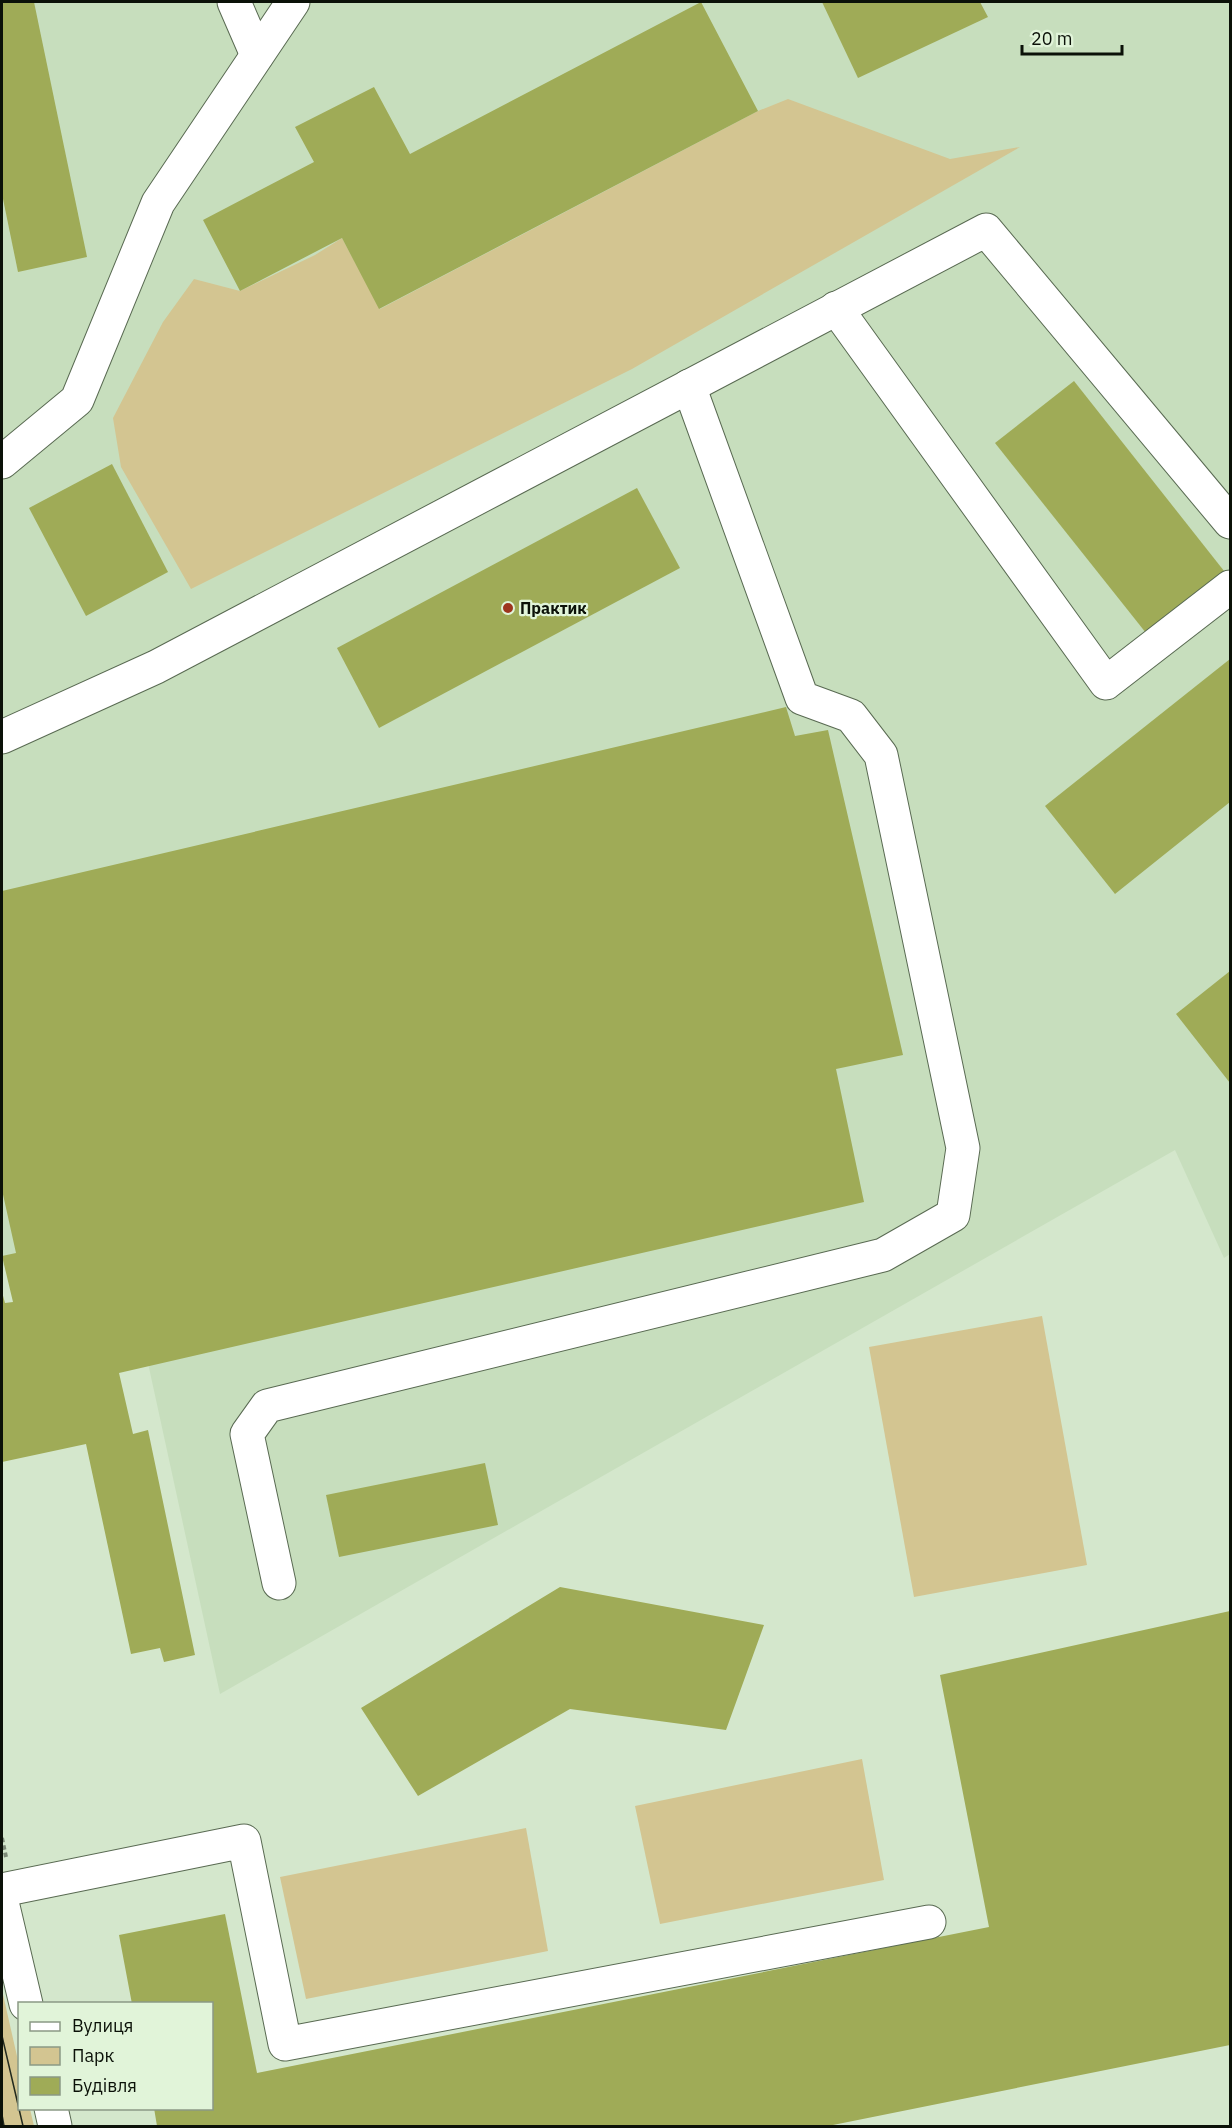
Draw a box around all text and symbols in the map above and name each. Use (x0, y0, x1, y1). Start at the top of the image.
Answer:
scale bar (1022, 18, 1122, 56)
text: 20 m (1031, 27, 1073, 50)
place label: Практик (520, 598, 587, 618)
marker: Практик (501, 601, 515, 615)
legend (18, 2002, 213, 2110)
text: Вулиця (72, 2014, 133, 2037)
text: Парк (72, 2044, 115, 2067)
text: Будівля (72, 2074, 137, 2097)

